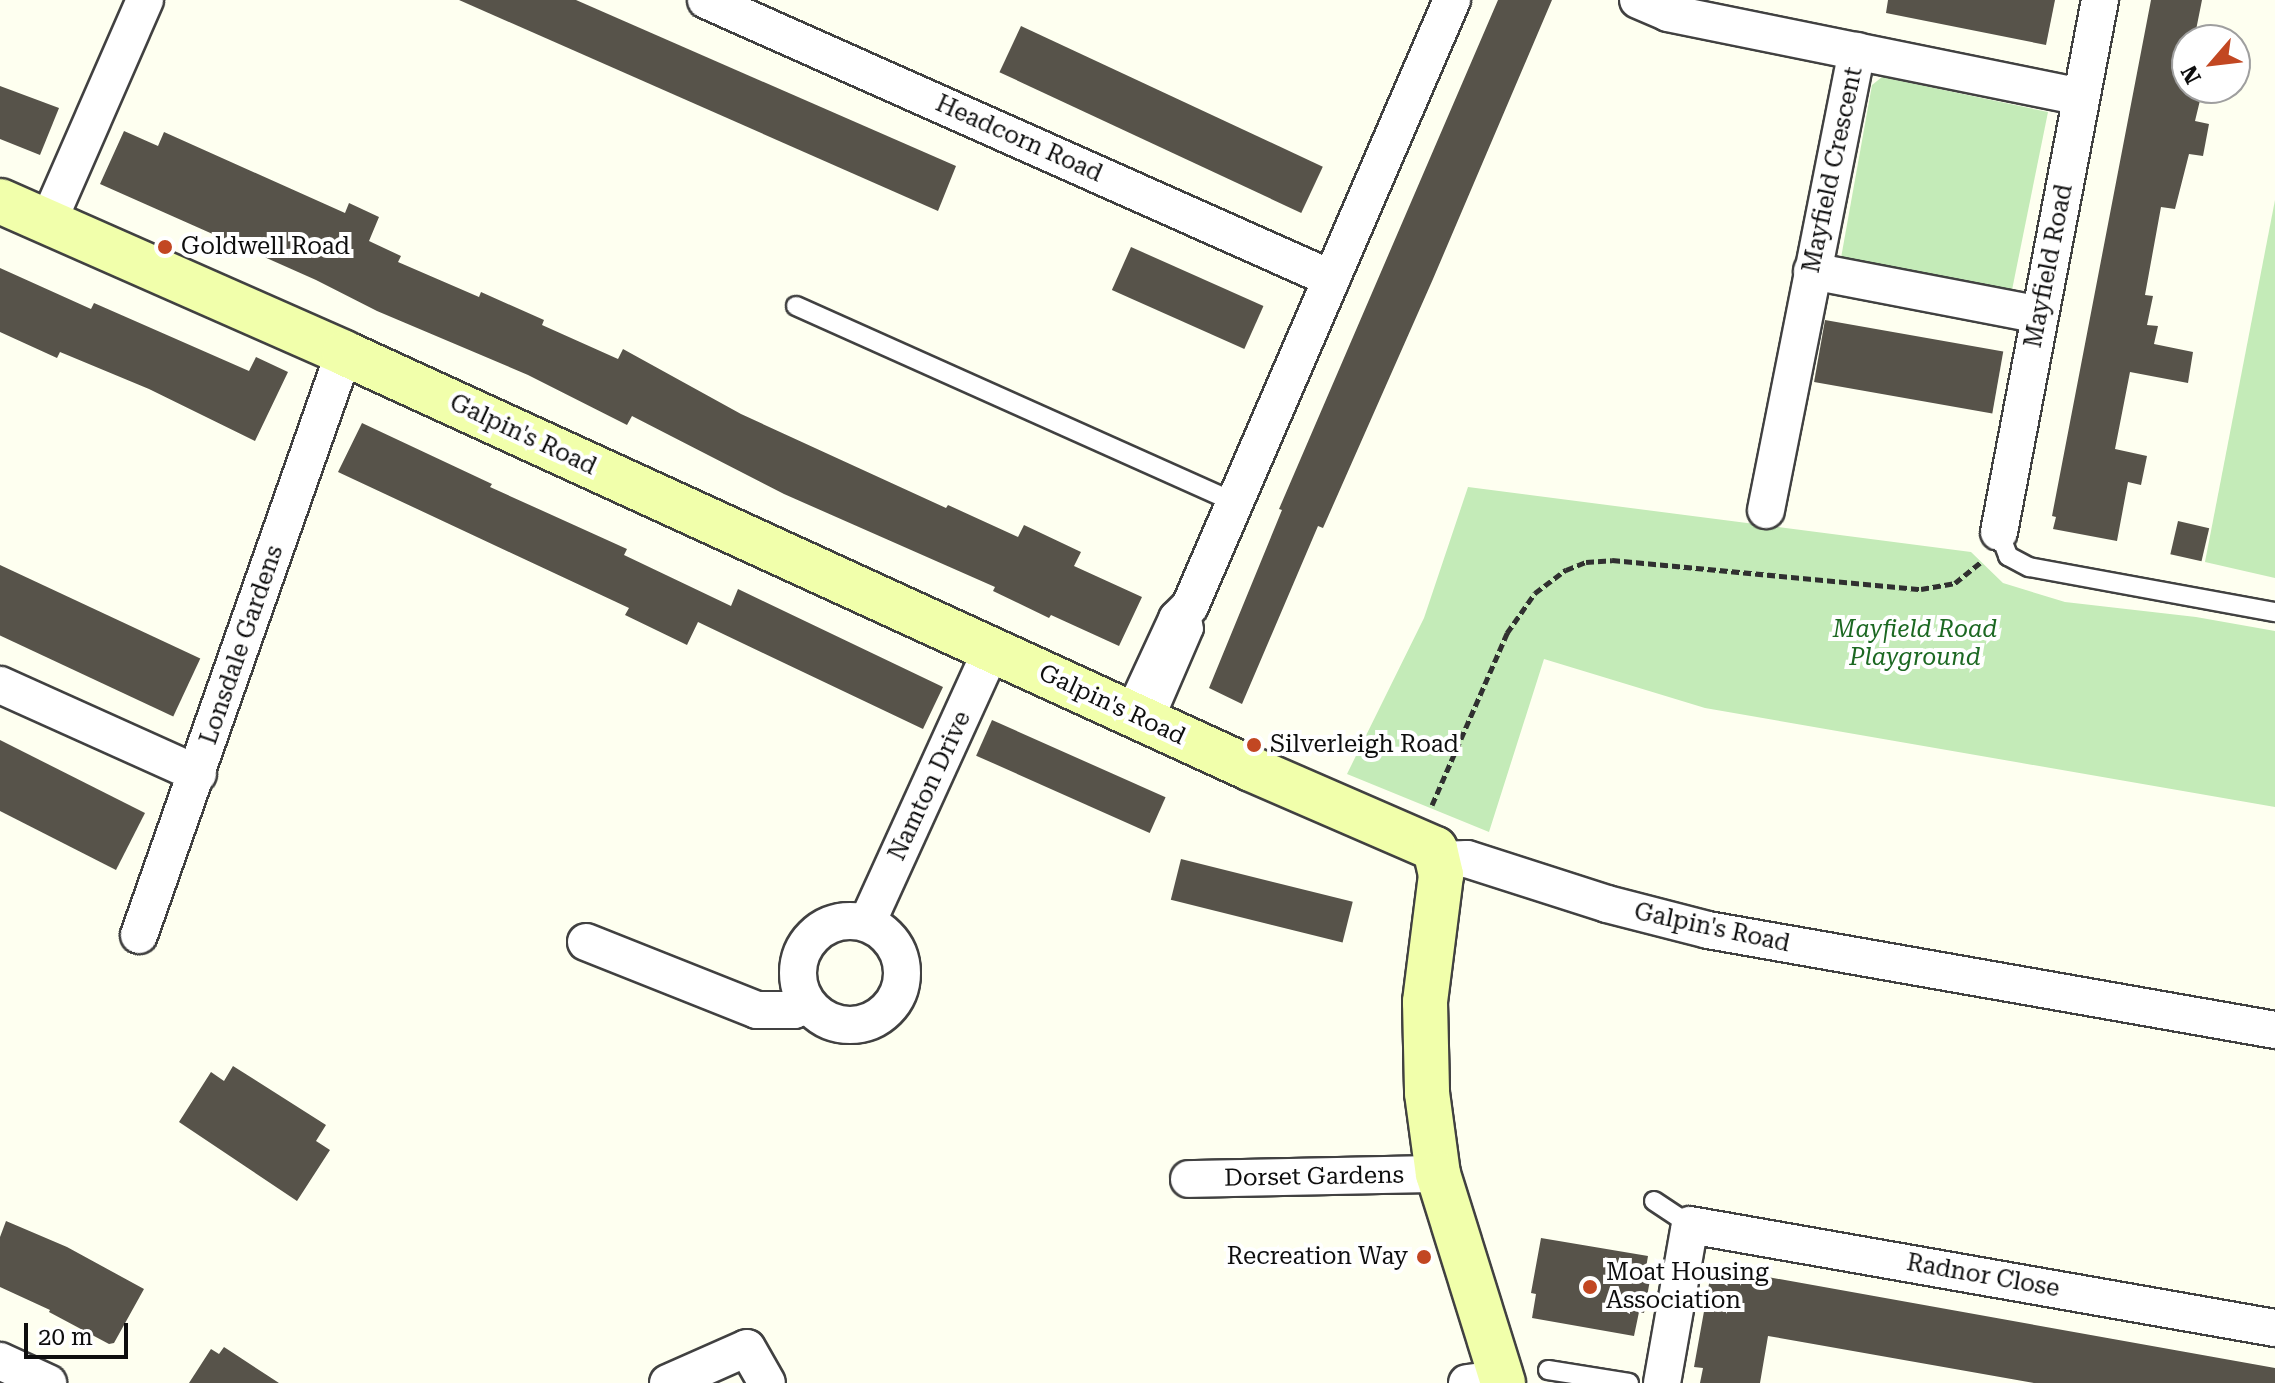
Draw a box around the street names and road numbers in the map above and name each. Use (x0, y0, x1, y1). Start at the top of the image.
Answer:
street label: Mayfield Crescent (1797, 64, 1869, 276)
street label: Headcorn Road (931, 89, 1107, 189)
street label: Mayfield Road (2019, 182, 2079, 350)
street label: Galpin's Road (445, 388, 601, 482)
street label: Lonsdale Gardens (194, 542, 290, 748)
street label: Galpin's Road (1034, 658, 1190, 752)
street label: Namton Drive (883, 707, 977, 865)
street label: Galpin's Road (1632, 897, 1792, 959)
street label: Dorset Gardens (1224, 1161, 1404, 1193)
street label: Radnor Close (1904, 1248, 2062, 1304)

